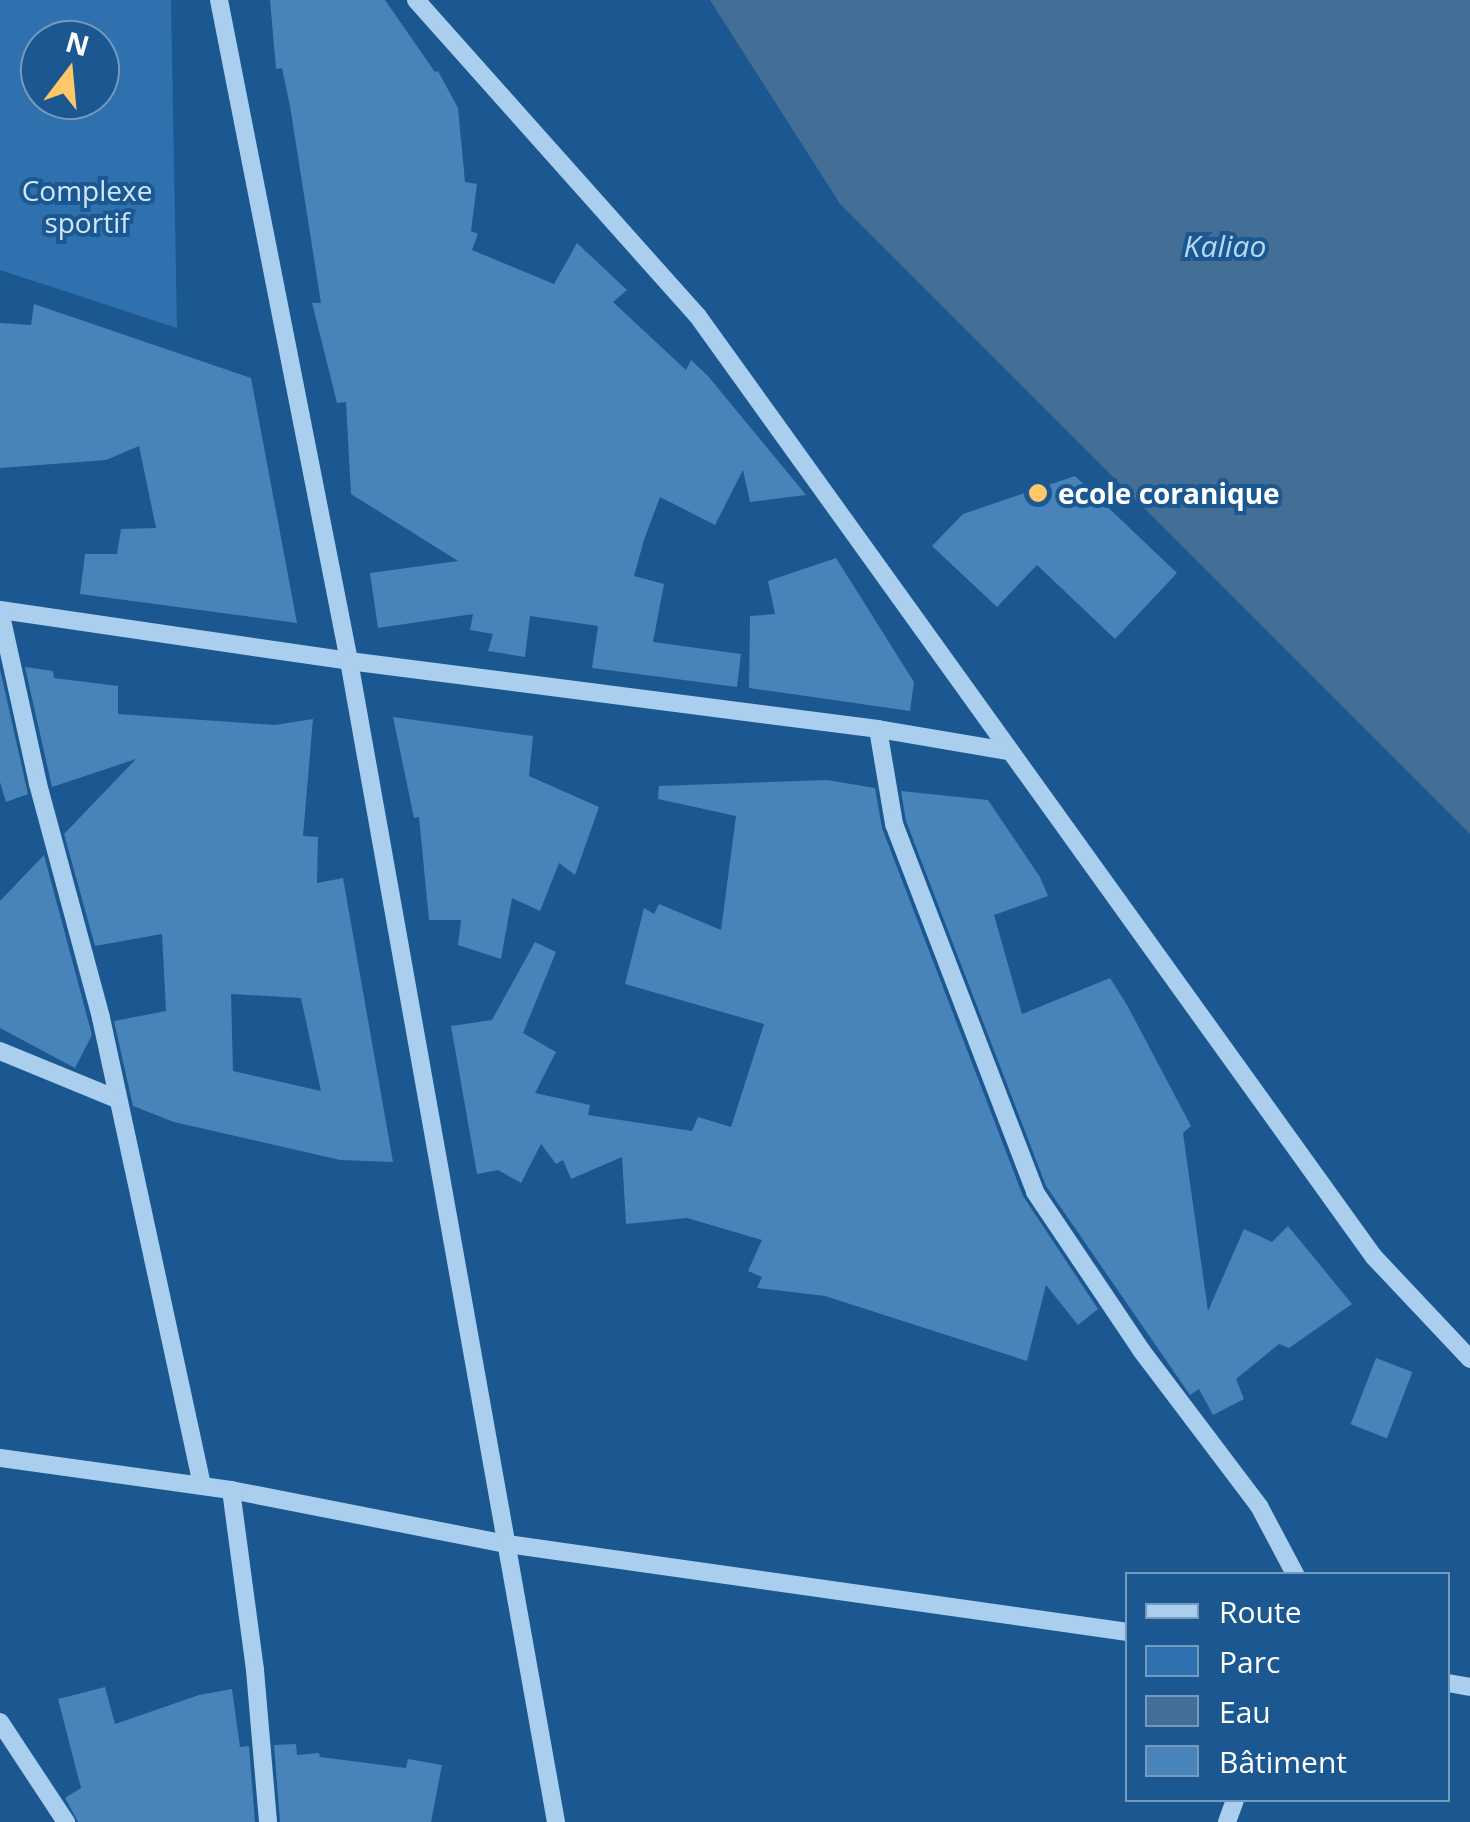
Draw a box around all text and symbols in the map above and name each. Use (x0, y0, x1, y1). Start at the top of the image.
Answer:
north arrow (20, 20, 120, 120)
text: N (62, 22, 94, 64)
park label: Complexe sportif (22, 173, 152, 239)
water label: Kaliao (1184, 228, 1266, 264)
place label: ecole coranique (1058, 476, 1280, 510)
marker: ecole coranique (1027, 482, 1049, 504)
legend (1125, 1572, 1450, 1802)
text: Route (1219, 1591, 1302, 1632)
text: Parc (1219, 1641, 1280, 1682)
text: Eau (1219, 1691, 1271, 1732)
text: Bâtiment (1219, 1741, 1347, 1782)

